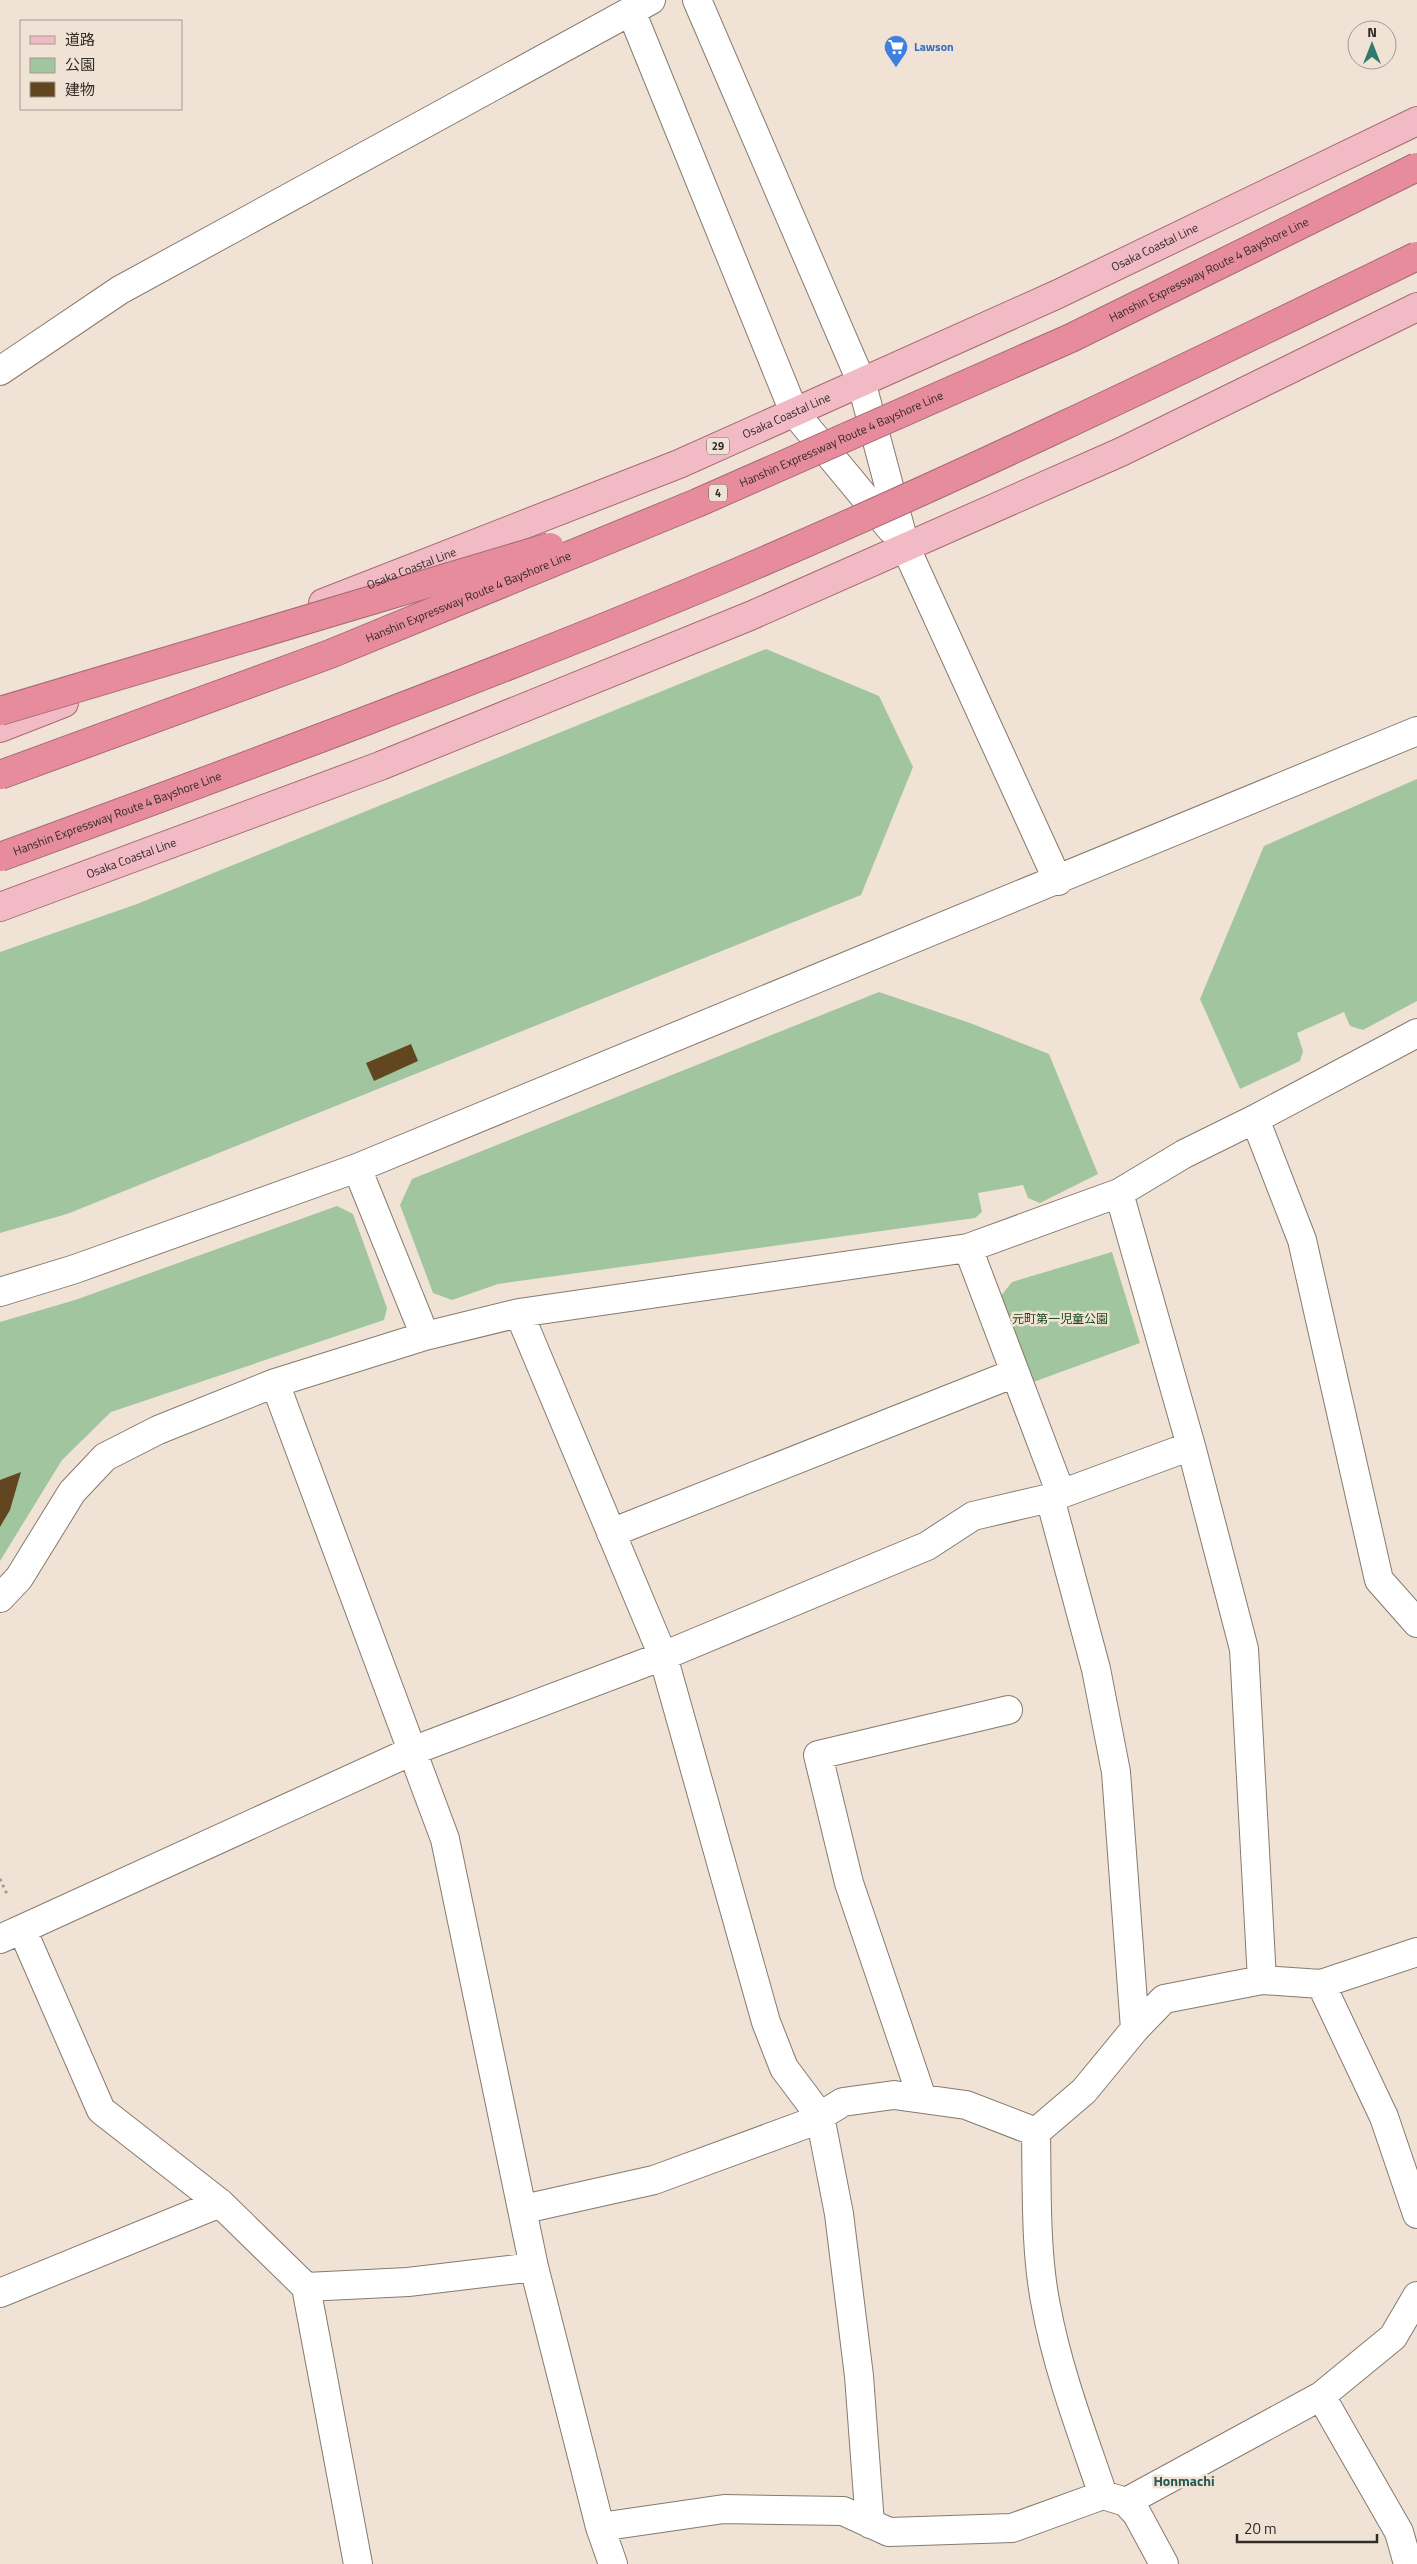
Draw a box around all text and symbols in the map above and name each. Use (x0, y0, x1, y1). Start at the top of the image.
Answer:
legend (20, 20, 182, 110)
north arrow (1347, 20, 1397, 70)
text: N (1367, 21, 1377, 42)
text: 道路 (65, 28, 95, 51)
supermarket icon: Lawson (883, 34, 909, 68)
place label: Lawson (914, 37, 954, 56)
text: 公園 (65, 53, 95, 76)
text: 建物 (65, 78, 95, 101)
street label: Hanshin Expressway Route 4 Bayshore Line (1105, 212, 1312, 327)
street label: Osaka Coastal Line (1108, 218, 1201, 276)
street label: Hanshin Expressway Route 4 Bayshore Line (736, 386, 946, 492)
street label: Osaka Coastal Line (739, 387, 833, 443)
road number: 29 (707, 438, 729, 454)
road number: 4 (709, 484, 727, 502)
street label: Osaka Coastal Line (364, 542, 459, 594)
street label: Hanshin Expressway Route 4 Bayshore Line (362, 546, 574, 647)
street label: Hanshin Expressway Route 4 Bayshore Line (10, 766, 224, 860)
street label: Osaka Coastal Line (83, 832, 179, 883)
park label: 元町第一児童公園 (1012, 1309, 1108, 1328)
district label: Honmachi (1153, 2470, 1215, 2491)
scale bar (1237, 2512, 1377, 2544)
text: 20 m (1244, 2517, 1277, 2540)

